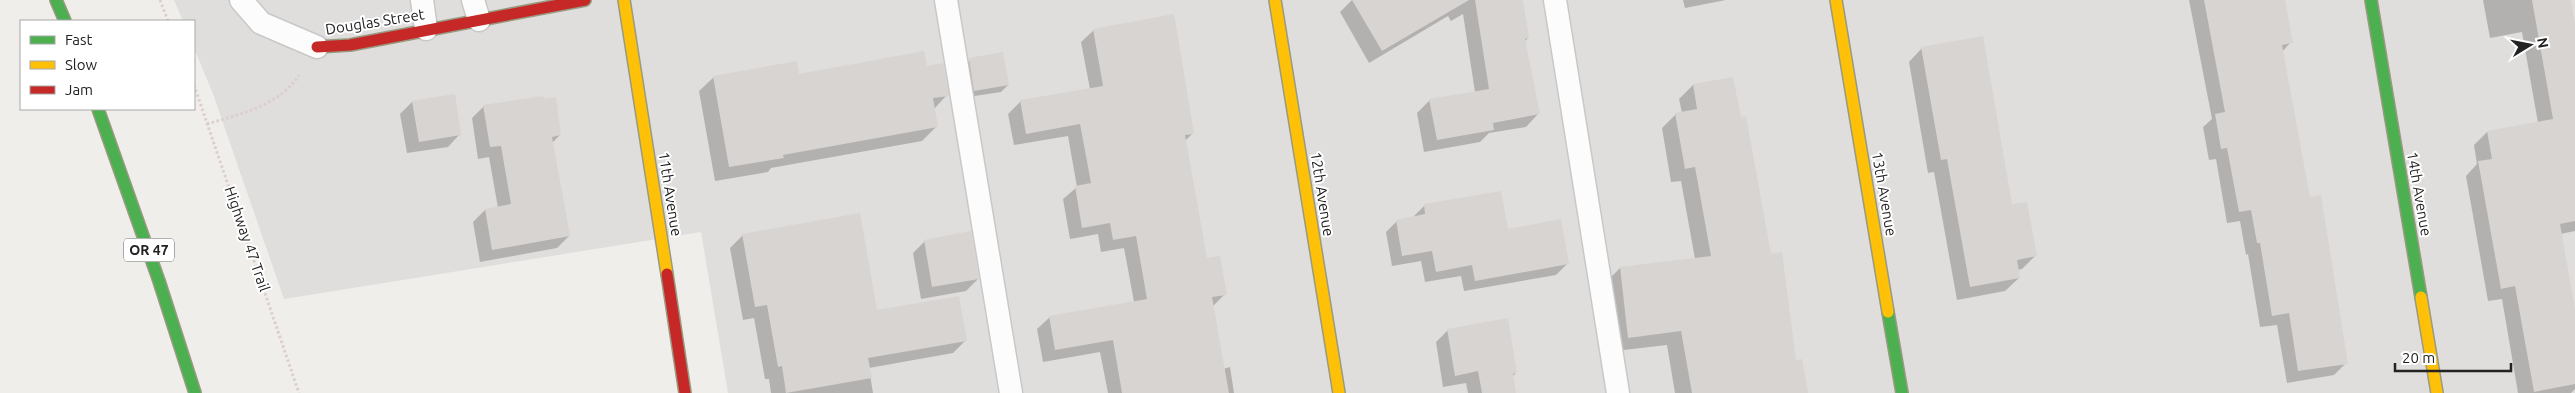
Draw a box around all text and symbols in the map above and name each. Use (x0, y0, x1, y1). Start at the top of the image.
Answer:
street label: Douglas Street (324, 5, 426, 38)
legend (20, 20, 195, 110)
north arrow (2505, 20, 2555, 70)
text: Fast (65, 31, 93, 48)
text: N (2534, 36, 2552, 49)
text: Slow (65, 56, 98, 73)
text: Jam (65, 81, 93, 98)
street label: 11th Avenue (655, 150, 686, 237)
street label: 12th Avenue (1307, 150, 1338, 237)
street label: 13th Avenue (1869, 150, 1900, 237)
street label: 14th Avenue (2404, 150, 2435, 237)
street label: Highway 47 Trail (221, 184, 274, 294)
road number: OR 47 (124, 238, 174, 262)
scale bar (2395, 340, 2511, 372)
text: 20 m (2402, 349, 2435, 366)

